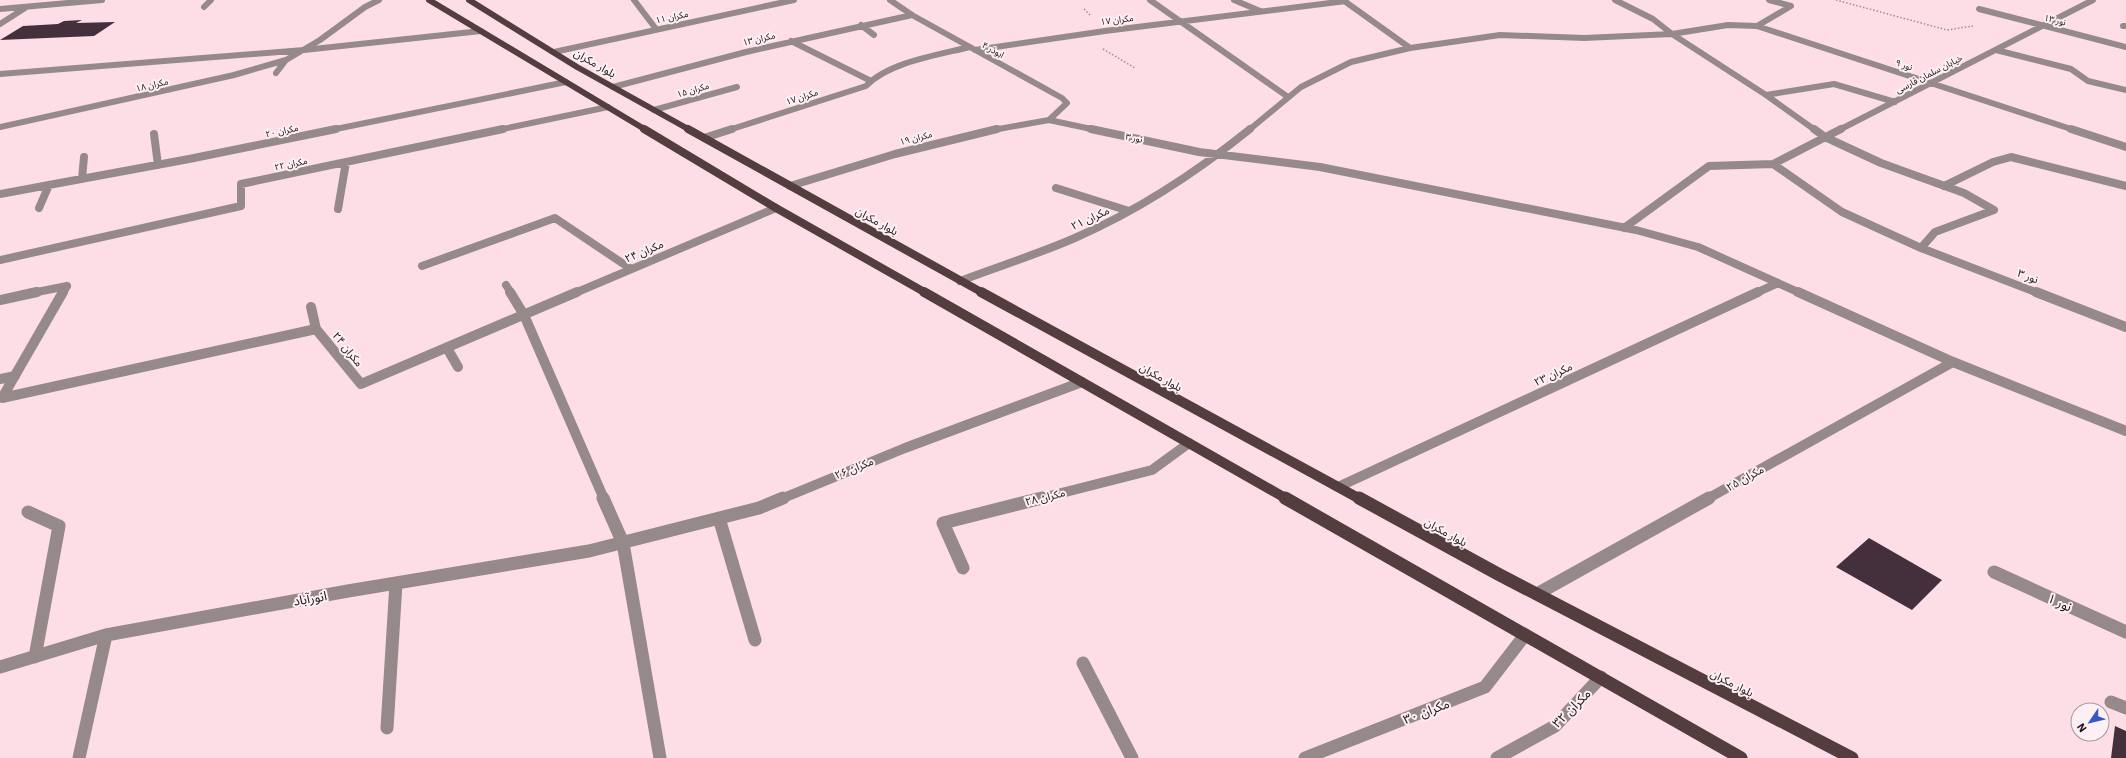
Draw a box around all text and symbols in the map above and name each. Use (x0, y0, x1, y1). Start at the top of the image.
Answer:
street label: مکران ۱۱ (654, 8, 690, 26)
street label: نور ۱۳ (2043, 11, 2067, 29)
street label: مکران ۱۷ (1100, 12, 1135, 28)
street label: مکران ۱۳ (741, 29, 777, 49)
street label: ابوذر ۴ (980, 39, 1006, 61)
street label: بلوار مکران (571, 45, 619, 81)
street label: خیابان سلمان فارسی (1893, 52, 1965, 96)
street label: نور ۹ (1894, 57, 1914, 73)
street label: مکران ۱۸ (134, 75, 170, 95)
street label: مکران ۱۵ (675, 80, 711, 100)
street label: مکران ۱۷ (784, 86, 820, 108)
street label: مکران ۲۰ (264, 122, 300, 140)
street label: مکران ۱۹ (898, 128, 934, 148)
street label: نور ۳ (1124, 130, 1144, 146)
street label: مکران ۲۲ (273, 155, 309, 173)
street label: مکران ۲۱ (1069, 203, 1112, 233)
street label: بلوار مکران (853, 204, 901, 238)
street label: مکران ۲۴ (622, 237, 666, 265)
street label: نور ۳ (2016, 266, 2040, 286)
street label: مکران ۲۴ (330, 329, 366, 369)
street label: مکران ۲۳ (1532, 359, 1575, 389)
street label: بلوار مکران (1137, 360, 1185, 394)
street label: مکران ۲۶ (832, 454, 876, 482)
street label: مکران ۲۵ (1724, 462, 1766, 494)
street label: مکران ۲۸ (1024, 485, 1067, 509)
street label: بلوار مکران (1422, 515, 1470, 549)
street label: انورآباد (292, 587, 328, 610)
street label: نور ۱ (2045, 589, 2075, 615)
street label: بلوار مکران (1708, 666, 1756, 700)
street label: مکران ۳۲ (1548, 685, 1595, 731)
street label: مکران ۳۰ (1401, 695, 1452, 728)
north arrow (2070, 702, 2110, 742)
text: N (2074, 720, 2090, 735)

